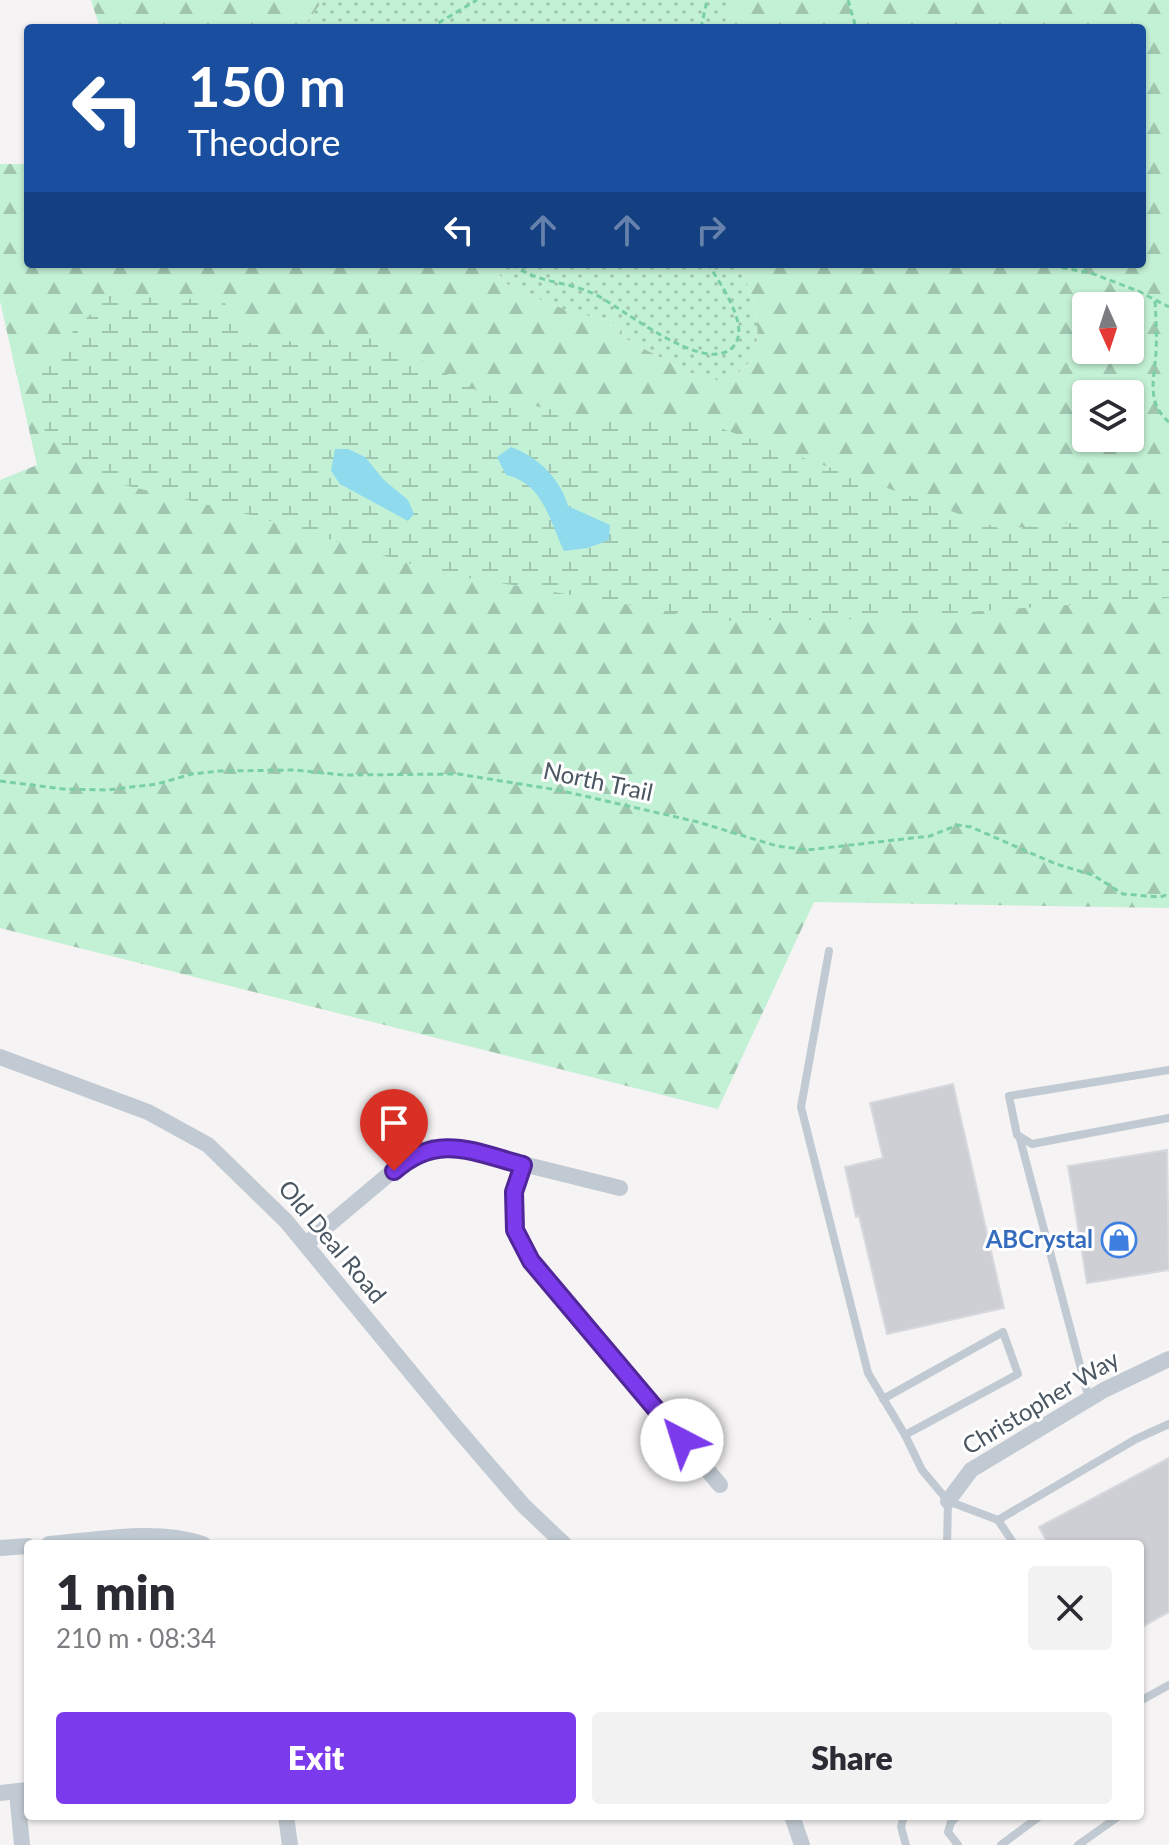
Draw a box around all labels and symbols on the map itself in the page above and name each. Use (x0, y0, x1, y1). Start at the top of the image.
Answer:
north arrow (1072, 292, 1144, 364)
street label: North Trail (541, 755, 656, 806)
pin (360, 1089, 428, 1171)
street label: Old Deal Road (273, 1174, 393, 1309)
shop icon: ABCrystal (1100, 1221, 1138, 1259)
place label: ABCrystal (985, 1224, 1093, 1253)
street label: Christopher Way (957, 1343, 1124, 1460)
position arrow (640, 1398, 724, 1482)

